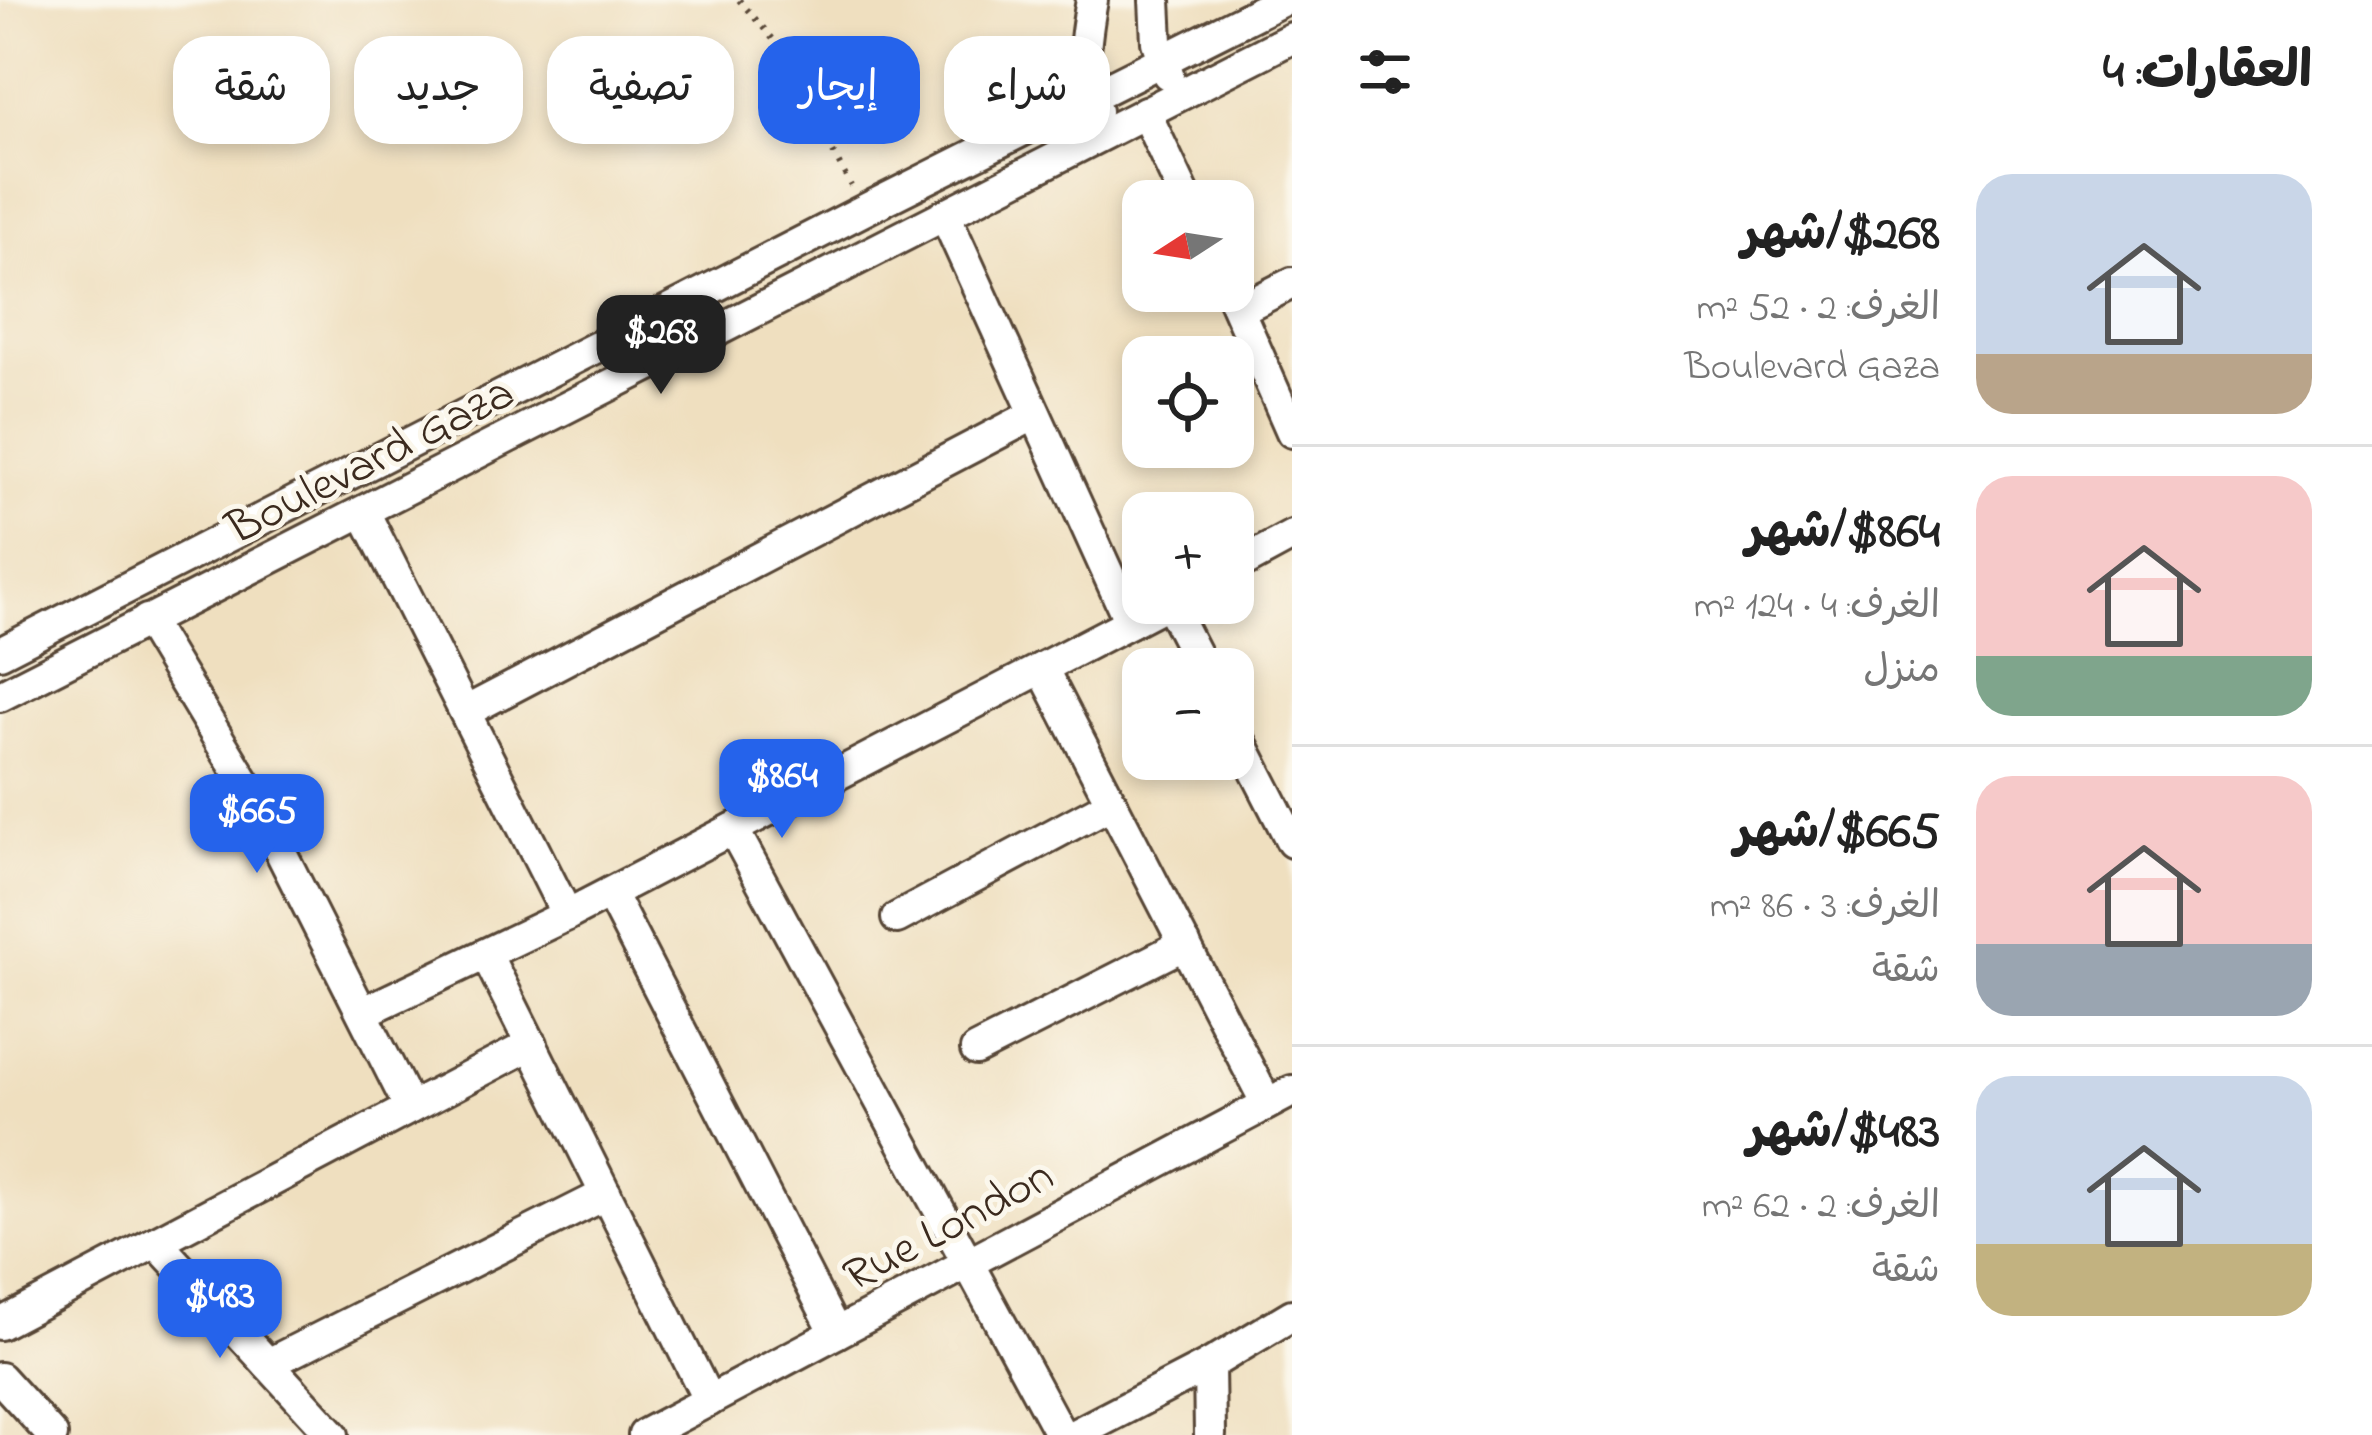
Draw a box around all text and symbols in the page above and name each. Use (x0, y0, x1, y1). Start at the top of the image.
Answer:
chip: شقة (173, 36, 330, 144)
chip: جديد (354, 36, 523, 144)
chip: تصفية (547, 36, 734, 144)
chip: إيجار (758, 36, 920, 144)
chip: شراء (944, 36, 1110, 144)
text: العقارات: 4 (2103, 36, 2312, 111)
icon: filters (1352, 39, 1418, 105)
north arrow (1122, 180, 1254, 312)
map controls (1122, 180, 1254, 780)
text: $268/شهر (1742, 198, 1940, 273)
icon: home (2072, 222, 2216, 366)
text: الغرف: 2 · 52 m² (1696, 281, 1940, 338)
pin: $268 (590, 295, 732, 397)
text: $268 (624, 305, 698, 362)
button: locate (1122, 336, 1254, 468)
text: Boulevard Gaza (1684, 340, 1940, 397)
street label: Boulevard Gaza (214, 360, 527, 565)
button: + (1122, 492, 1254, 624)
text: $864/شهر (1746, 496, 1940, 571)
icon: home (2072, 524, 2216, 668)
text: الغرف: 4 · 124 m² (1694, 579, 1940, 636)
text: منزل (1863, 643, 1940, 700)
button: − (1122, 648, 1254, 780)
pin: $864 (711, 739, 853, 841)
text: $864 (746, 749, 818, 806)
pin: $665 (186, 774, 328, 876)
text: $665 (217, 784, 297, 841)
text: $665/شهر (1734, 796, 1940, 871)
icon: home (2072, 824, 2216, 968)
text: الغرف: 3 · 86 m² (1710, 879, 1940, 936)
text: شقة (1872, 943, 1940, 1000)
text: $483/شهر (1747, 1096, 1940, 1171)
icon: home (2072, 1124, 2216, 1268)
street label: Rue London (832, 1143, 1067, 1312)
text: الغرف: 2 · 62 m² (1702, 1179, 1940, 1236)
text: شقة (1872, 1243, 1940, 1300)
pin: $483 (149, 1259, 291, 1361)
text: $483 (185, 1269, 255, 1326)

